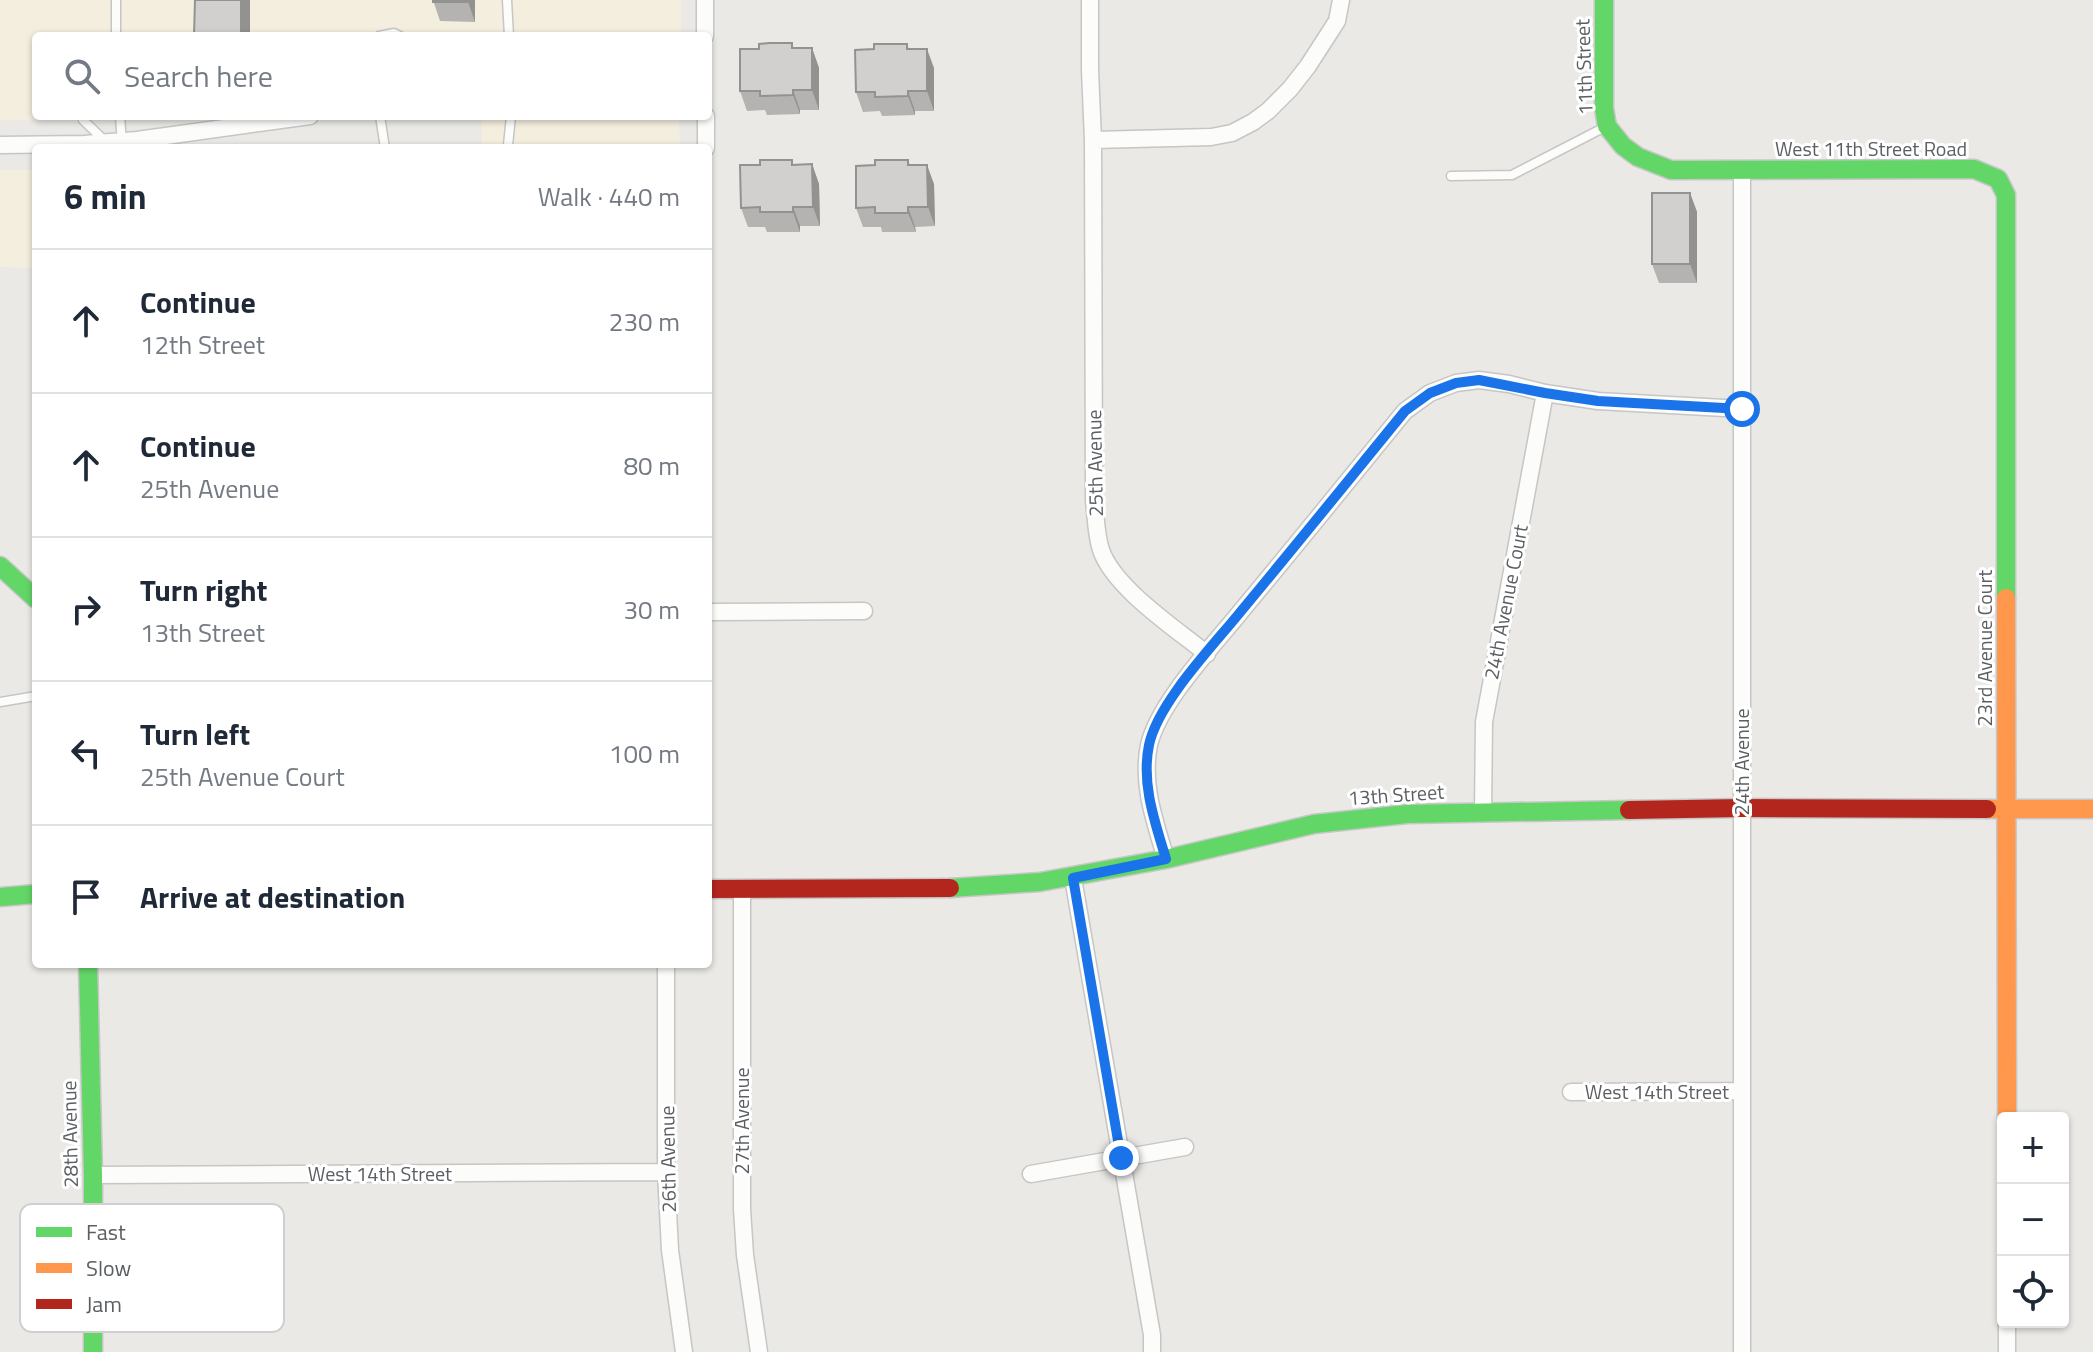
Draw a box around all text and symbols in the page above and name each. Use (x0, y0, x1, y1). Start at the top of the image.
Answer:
street label: 11th Street (1566, 18, 1601, 116)
search box (32, 32, 712, 120)
text: Search here (124, 53, 273, 99)
icon: search (60, 54, 104, 98)
street label: West 11th Street Road (1775, 133, 1967, 164)
text: 6 min (64, 170, 147, 222)
text: Walk · 440 m (538, 177, 680, 216)
text: Continue (140, 279, 256, 325)
icon: ahead (64, 299, 108, 343)
text: 230 m (609, 302, 680, 341)
text: 12th Street (140, 325, 265, 364)
route start (1724, 391, 1760, 427)
street label: 25th Avenue (1078, 409, 1111, 517)
text: Continue (140, 423, 256, 469)
icon: ahead (64, 443, 108, 487)
text: 80 m (623, 446, 680, 485)
text: 25th Avenue (140, 469, 279, 508)
street label: 24th Avenue Court (1475, 522, 1536, 682)
text: Turn right (140, 567, 268, 613)
street label: 23rd Avenue Court (1969, 570, 2000, 726)
icon: right (64, 587, 108, 631)
text: 30 m (623, 590, 680, 629)
text: 13th Street (140, 613, 265, 652)
street label: 24th Avenue (1726, 708, 1757, 816)
text: Turn left (140, 711, 250, 757)
icon: left (64, 731, 108, 775)
text: 100 m (609, 734, 680, 773)
text: 25th Avenue Court (140, 757, 345, 796)
street label: 13th Street (1347, 776, 1445, 813)
text: Arrive at destination (140, 874, 405, 920)
icon: arrive (64, 875, 108, 919)
street label: 27th Avenue (726, 1067, 757, 1175)
street label: West 14th Street (1585, 1076, 1729, 1107)
street label: 28th Avenue (53, 1080, 86, 1188)
street label: 26th Avenue (651, 1105, 684, 1213)
map controls (1997, 1112, 2069, 1328)
button: + (1997, 1112, 2069, 1184)
route end (1103, 1140, 1139, 1176)
street label: West 14th Street (308, 1158, 452, 1189)
button: − (1997, 1184, 2069, 1256)
legend (20, 1204, 284, 1332)
text: Fast (86, 1215, 126, 1249)
text: Slow (86, 1251, 132, 1285)
button: locate (1997, 1256, 2069, 1328)
text: Jam (86, 1287, 122, 1321)

